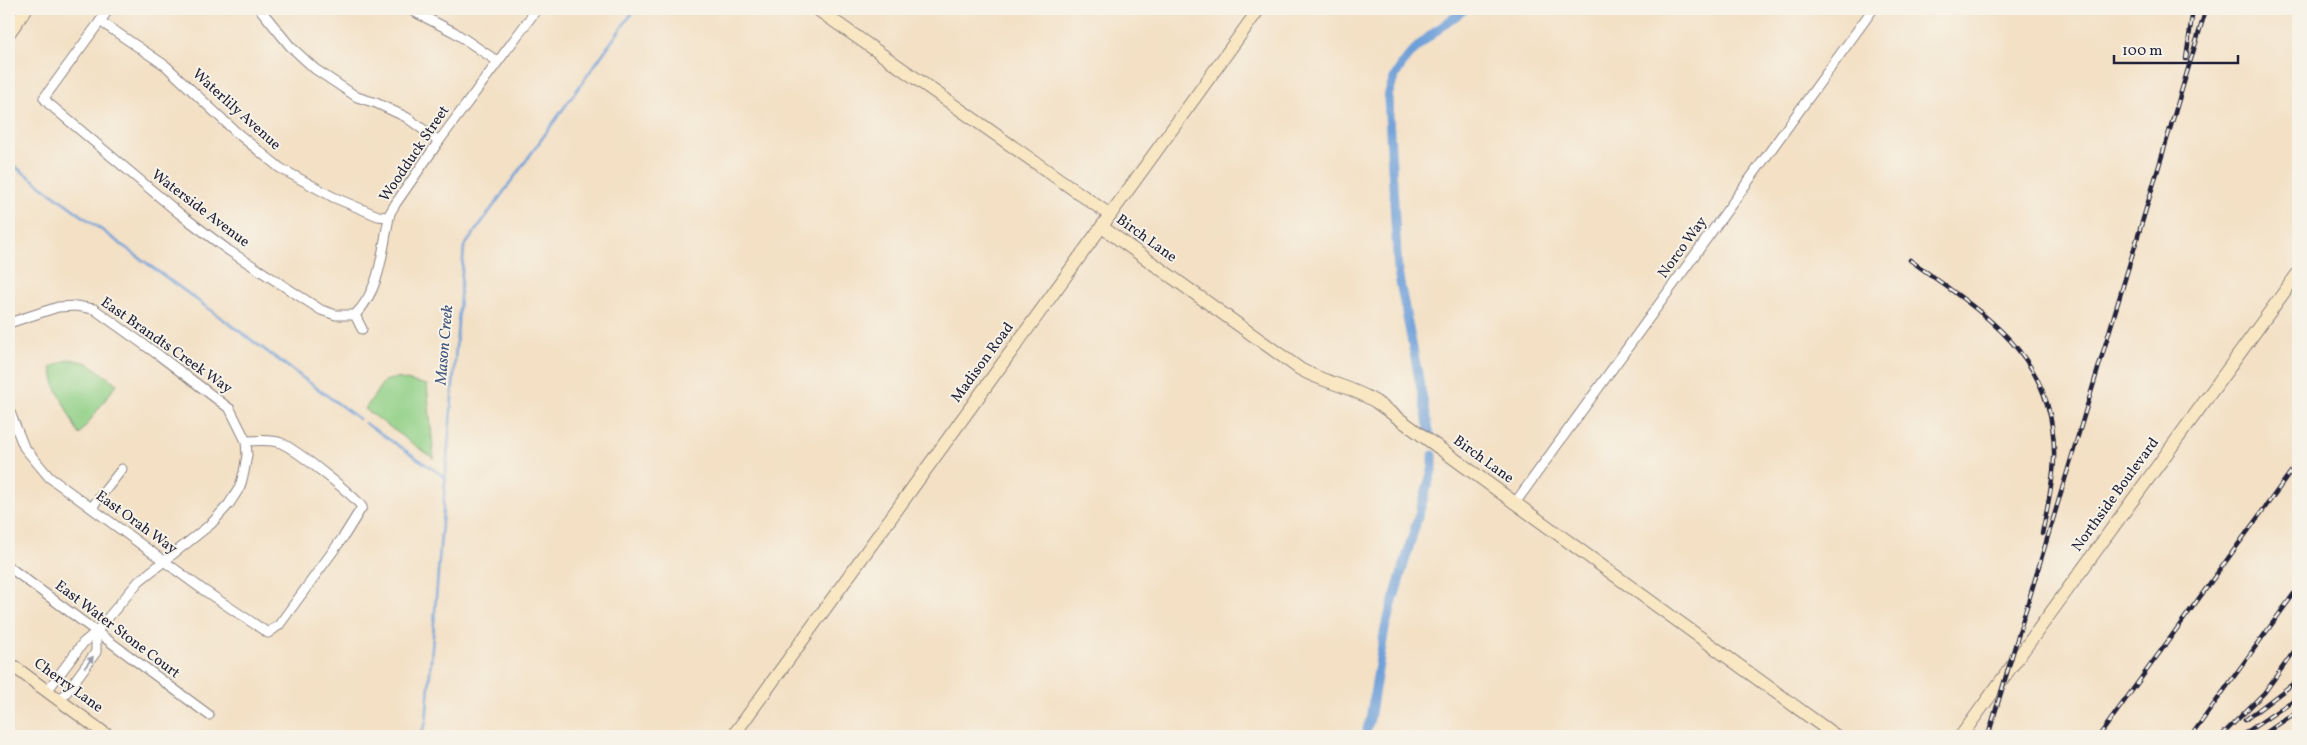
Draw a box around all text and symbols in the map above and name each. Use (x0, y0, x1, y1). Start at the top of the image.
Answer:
scale bar (2114, 32, 2238, 64)
text: 100 m (2122, 41, 2162, 62)
street label: Waterlily Avenue (187, 64, 285, 156)
street label: Woodduck Street (375, 102, 455, 206)
street label: Waterside Avenue (146, 165, 254, 253)
street label: Birch Lane (1111, 210, 1181, 268)
street label: Norco Way (1653, 213, 1713, 283)
street label: East Brandts Creek Way (96, 293, 236, 399)
water label: Mason Creek (430, 303, 460, 387)
street label: Madison Road (947, 319, 1019, 407)
street label: Birch Lane (1448, 431, 1518, 489)
street label: Northside Boulevard (2067, 434, 2165, 556)
street label: East Orah Way (91, 486, 181, 560)
street label: East Water Stone Court (50, 576, 184, 684)
street label: Cherry Lane (29, 654, 107, 718)
one-way arrow (84, 656, 95, 669)

